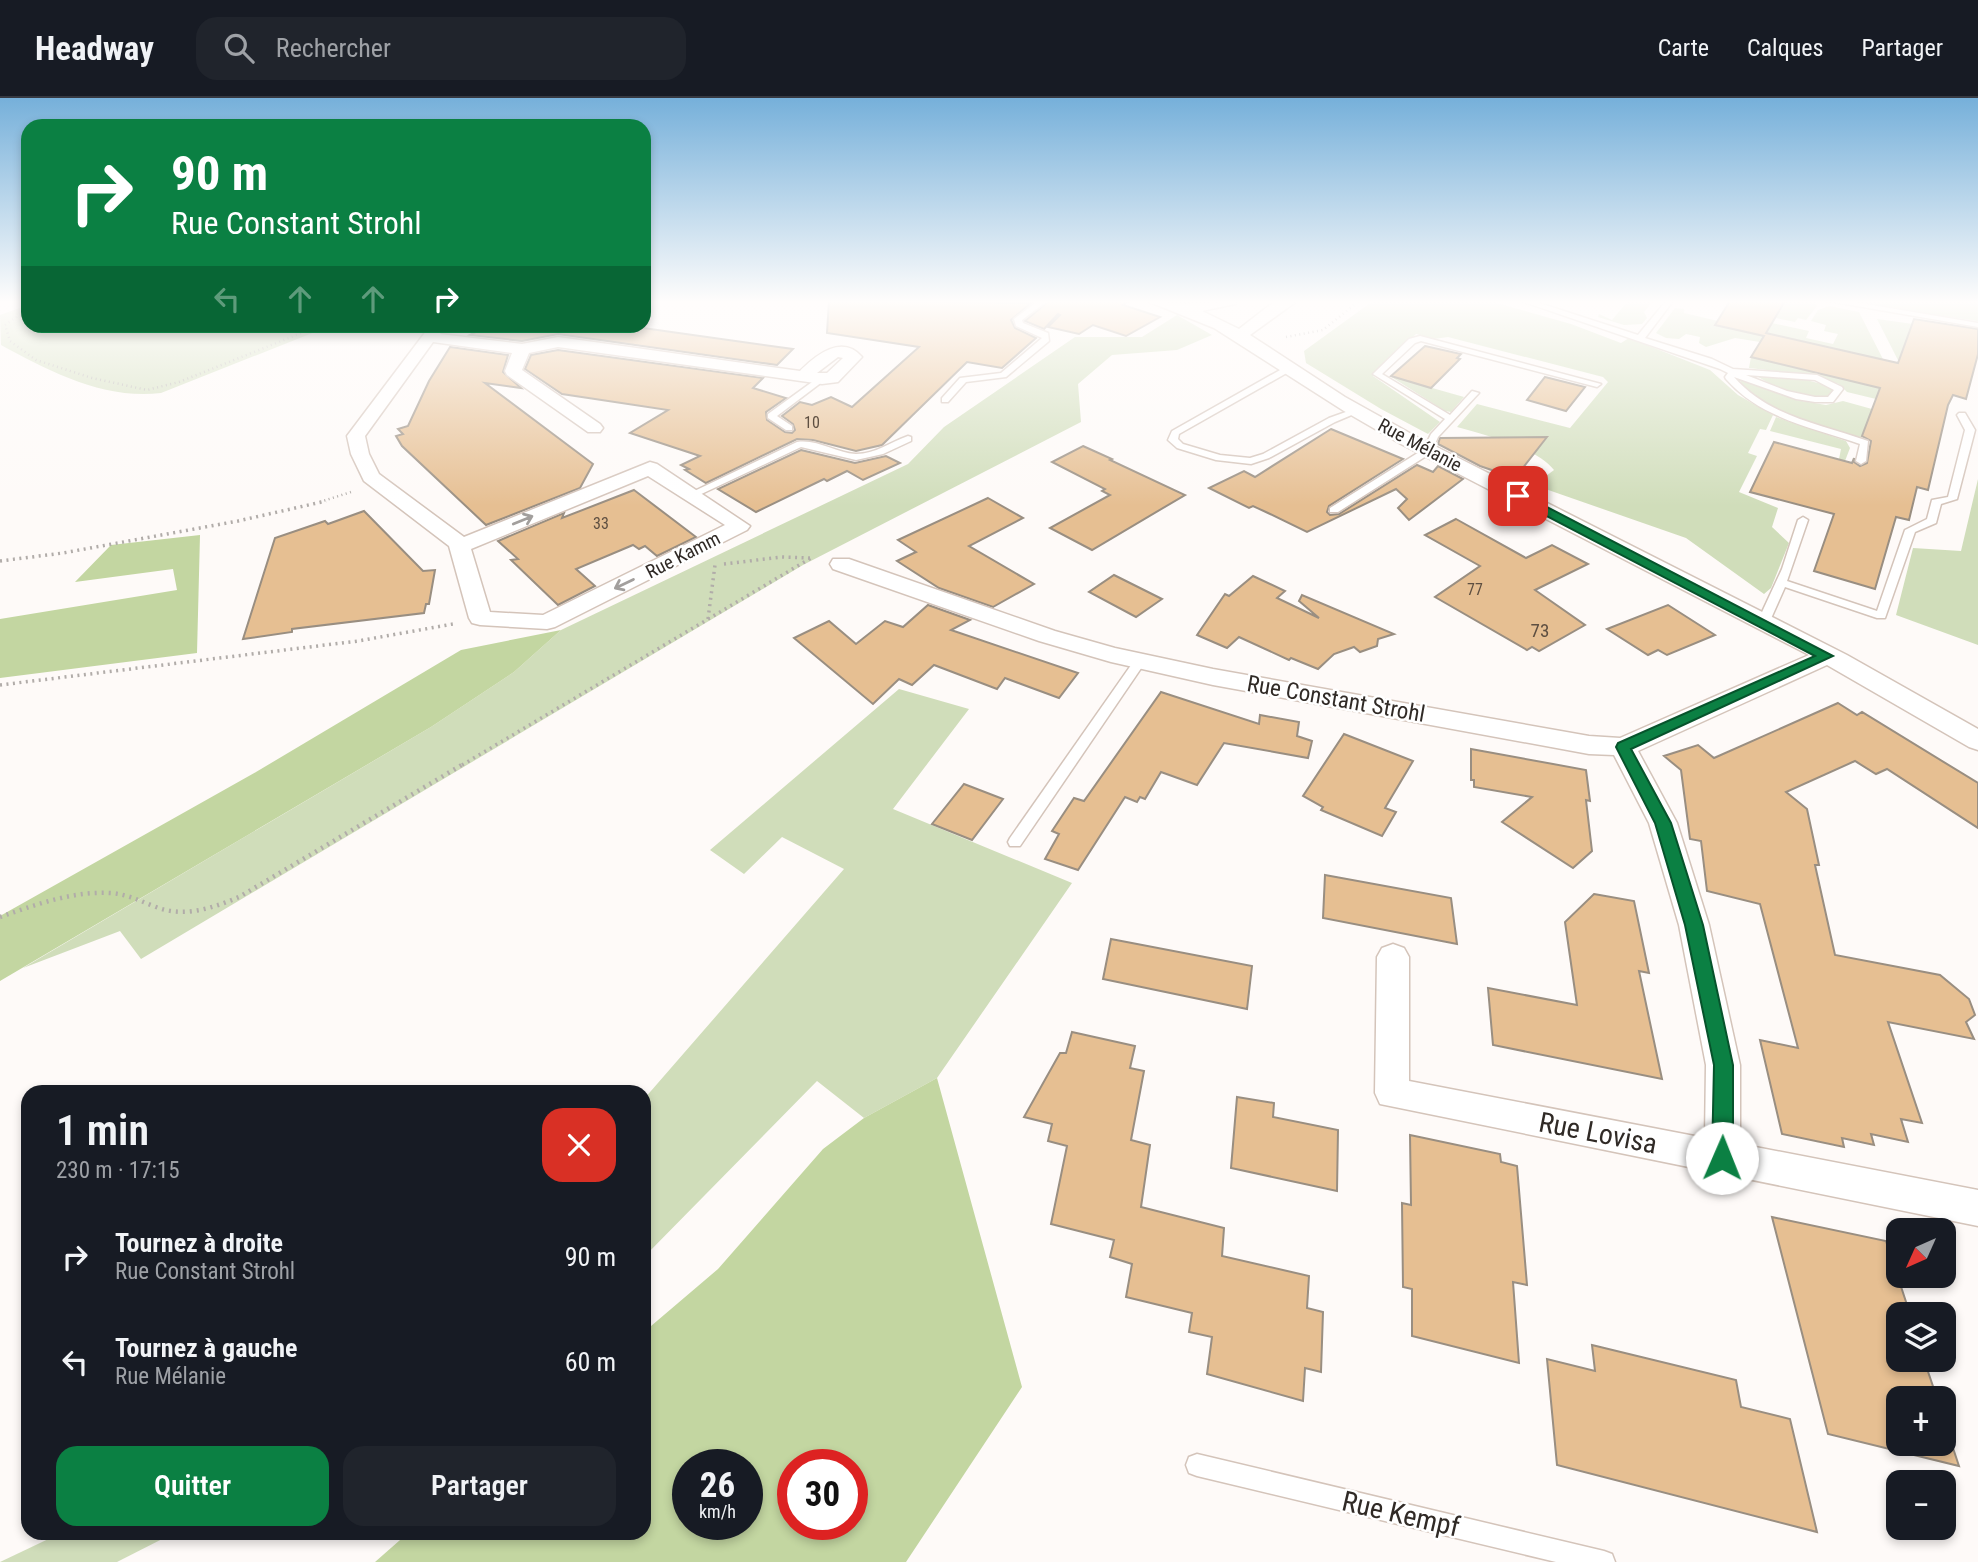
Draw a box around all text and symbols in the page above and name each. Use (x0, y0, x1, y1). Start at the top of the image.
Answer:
search box (196, 17, 686, 80)
text: Headway (35, 29, 154, 68)
icon: search (220, 29, 258, 67)
text: Rechercher (276, 33, 391, 63)
text: Carte (1658, 34, 1709, 62)
text: Calques (1747, 34, 1823, 62)
text: Partager (1861, 34, 1943, 62)
text: 90 m (171, 145, 268, 202)
icon: right (56, 147, 147, 238)
text: Rue Constant Strohl (171, 204, 422, 242)
icon: left (208, 280, 246, 318)
icon: ahead (281, 280, 319, 318)
icon: ahead (354, 280, 392, 318)
icon: right (427, 280, 465, 318)
house number: 10 (804, 413, 820, 432)
street label: Rue Mélanie (1374, 413, 1466, 477)
pin (1488, 466, 1548, 526)
icon: arrive (1499, 477, 1537, 515)
one-way arrow (512, 513, 533, 526)
house number: 33 (593, 514, 609, 533)
street label: Rue Kamm (642, 526, 724, 584)
one-way arrow (614, 578, 635, 592)
house number: 77 (1467, 580, 1483, 599)
house number: 73 (1531, 619, 1549, 642)
street label: Rue Constant Strohl (1245, 670, 1427, 728)
street label: Rue Lovisa (1536, 1105, 1660, 1161)
text: 1 min (56, 1106, 149, 1155)
button: close (542, 1108, 616, 1182)
position arrow (1685, 1121, 1759, 1195)
text: 230 m · 17:15 (56, 1157, 180, 1184)
north arrow (1886, 1218, 1956, 1288)
map controls (1886, 1218, 1956, 1540)
text: Tournez à droite (115, 1228, 283, 1258)
icon: right (56, 1238, 94, 1276)
text: 90 m (565, 1242, 616, 1272)
text: Rue Constant Strohl (115, 1258, 295, 1285)
button: layers (1886, 1302, 1956, 1372)
text: Tournez à gauche (115, 1333, 297, 1363)
icon: left (56, 1343, 94, 1381)
text: 60 m (565, 1347, 616, 1377)
text: Rue Mélanie (115, 1363, 226, 1390)
button: + (1886, 1386, 1956, 1456)
button: Quitter (56, 1446, 329, 1526)
button: Partager (343, 1446, 616, 1526)
speed limit sign: 30 (777, 1449, 868, 1540)
text: 26 (700, 1465, 735, 1506)
button: − (1886, 1470, 1956, 1540)
street label: Rue Kempf (1339, 1484, 1463, 1544)
text: km/h (699, 1501, 736, 1522)

